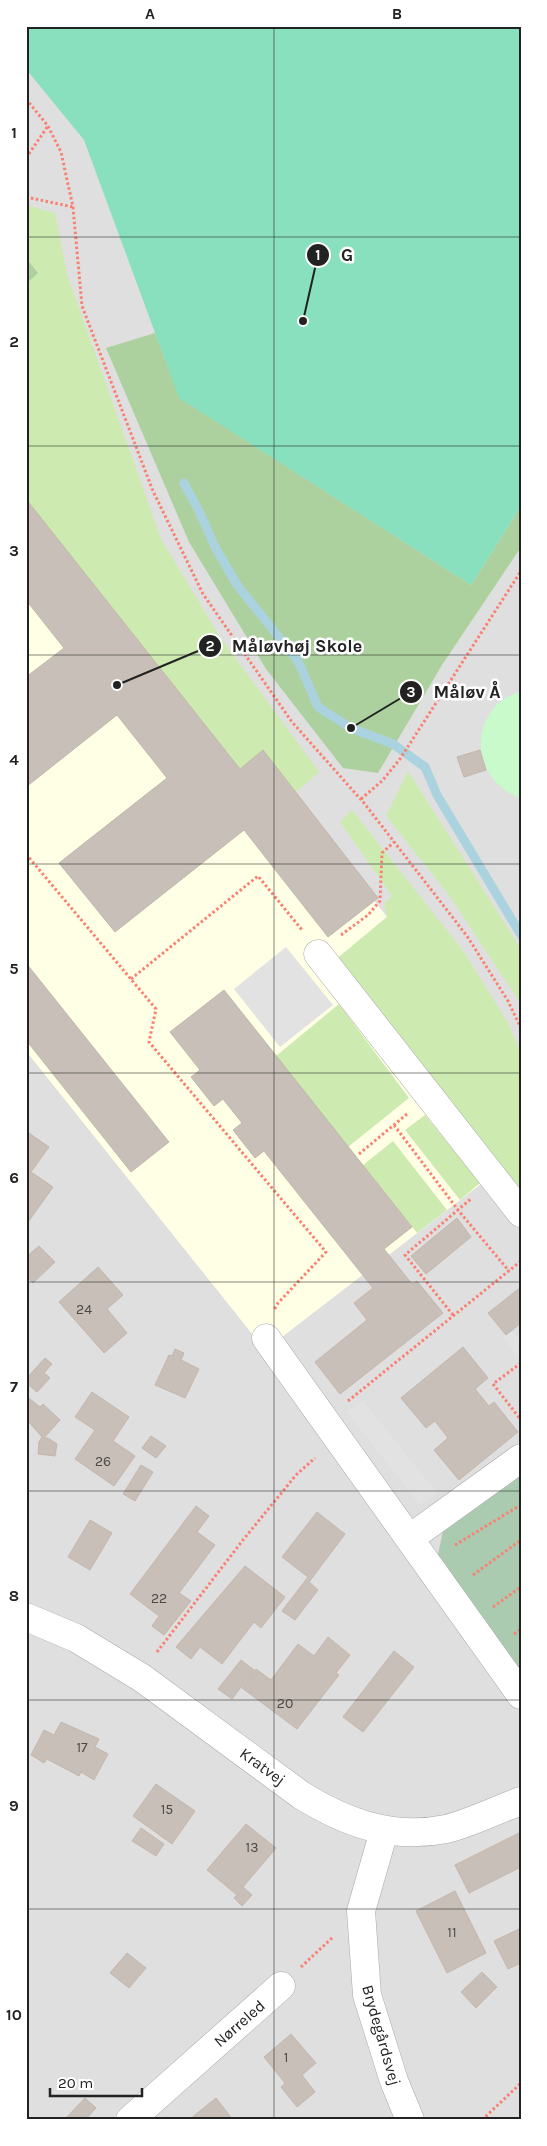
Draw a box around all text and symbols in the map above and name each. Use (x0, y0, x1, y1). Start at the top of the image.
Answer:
text: A (145, 4, 155, 23)
text: B (392, 4, 402, 23)
text: 1 (11, 123, 17, 142)
callout: G (306, 239, 363, 272)
text: G (341, 244, 353, 266)
text: 1 (315, 246, 321, 264)
text: 2 (9, 332, 19, 351)
text: 3 (9, 541, 19, 560)
callout: Måløvhøj Skole (197, 629, 373, 662)
text: Måløvhøj Skole (232, 635, 362, 657)
text: 2 (205, 637, 215, 655)
callout: Måløv Å (399, 675, 511, 708)
text: Måløv Å (433, 680, 501, 703)
text: 3 (406, 683, 416, 701)
text: 4 (9, 750, 19, 769)
text: 5 (9, 959, 19, 978)
text: 6 (9, 1168, 19, 1187)
house number: 24 (76, 1301, 92, 1318)
text: 7 (10, 1377, 18, 1396)
house number: 26 (95, 1453, 111, 1470)
text: 8 (9, 1586, 19, 1605)
house number: 22 (151, 1590, 167, 1607)
house number: 20 (277, 1695, 293, 1712)
house number: 17 (76, 1739, 88, 1756)
street label: Kratvej (236, 1744, 289, 1789)
text: 9 (9, 1796, 19, 1815)
house number: 15 (161, 1801, 173, 1818)
house number: 13 (246, 1839, 258, 1856)
house number: 11 (447, 1924, 457, 1941)
street label: Brydegårdsvej (358, 1983, 405, 2088)
street label: Nørreled (210, 1996, 269, 2051)
text: 10 (6, 2005, 22, 2024)
house number: 1 (284, 2049, 288, 2066)
scale bar (50, 2066, 142, 2098)
text: 20 m (58, 2074, 93, 2092)

